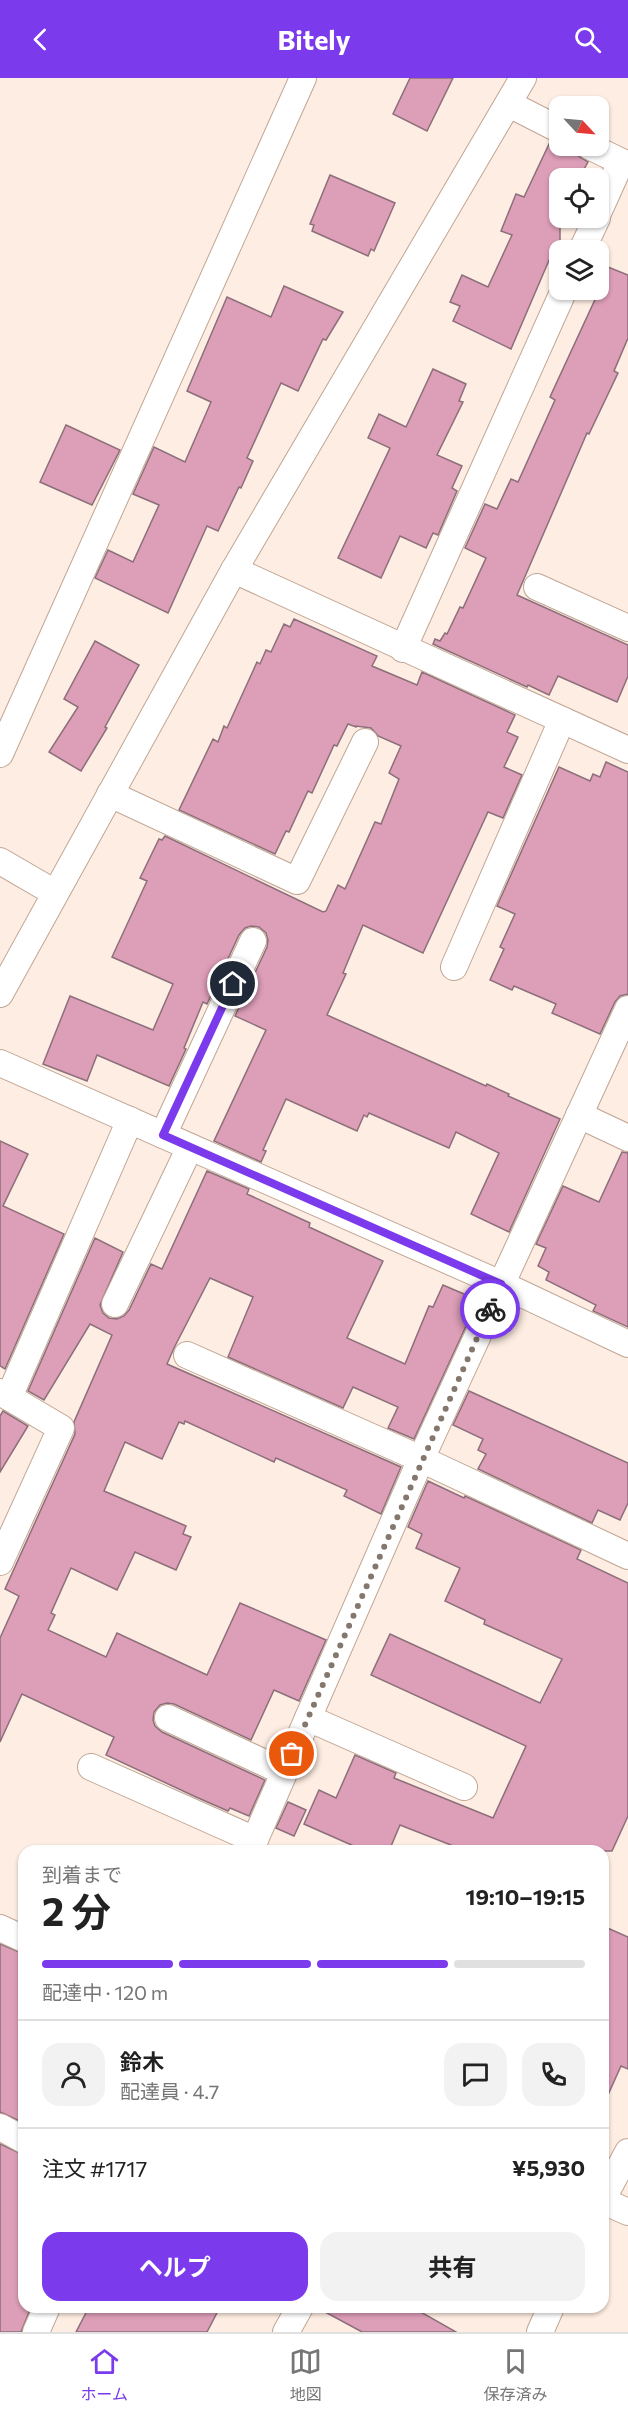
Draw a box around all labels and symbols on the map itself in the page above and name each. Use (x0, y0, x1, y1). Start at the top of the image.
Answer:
north arrow (549, 96, 609, 156)
pin (207, 958, 258, 1009)
courier (460, 1279, 520, 1339)
pin (266, 1728, 317, 1779)

